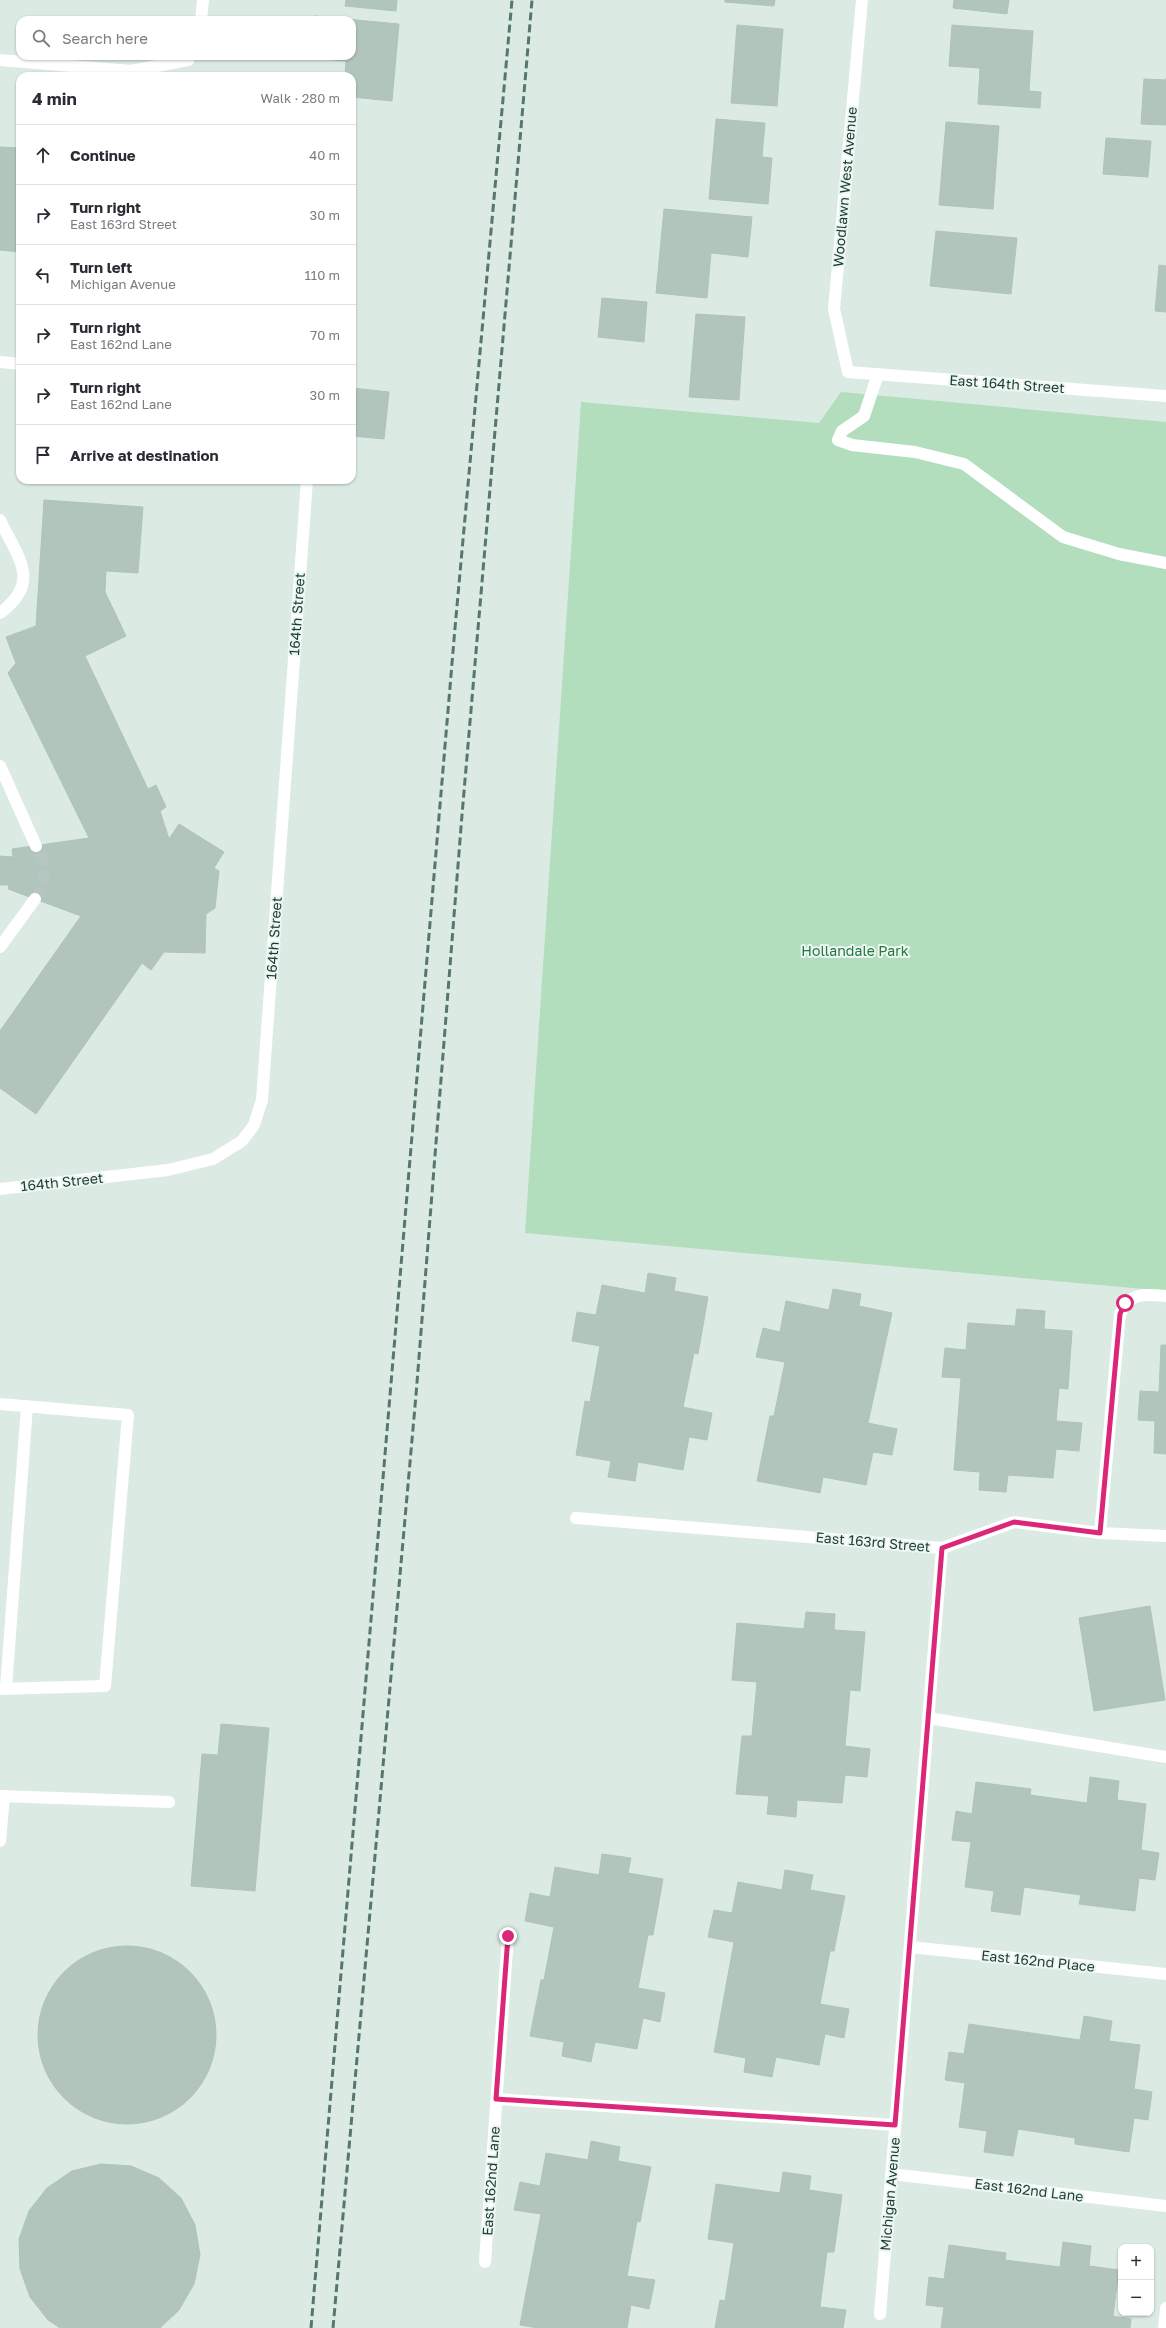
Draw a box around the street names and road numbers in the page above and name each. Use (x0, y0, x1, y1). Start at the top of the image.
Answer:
street label: Woodlawn West Avenue (829, 106, 860, 268)
street label: East 164th Street (949, 371, 1065, 396)
street label: 164th Street (285, 572, 308, 656)
street label: 164th Street (262, 896, 285, 980)
street label: 164th Street (20, 1169, 104, 1194)
street label: East 163rd Street (815, 1528, 931, 1555)
street label: East 162nd Place (980, 1946, 1096, 1975)
street label: East 162nd Lane (478, 2126, 503, 2236)
street label: Michigan Avenue (876, 2137, 903, 2251)
street label: East 162nd Lane (974, 2174, 1085, 2205)

